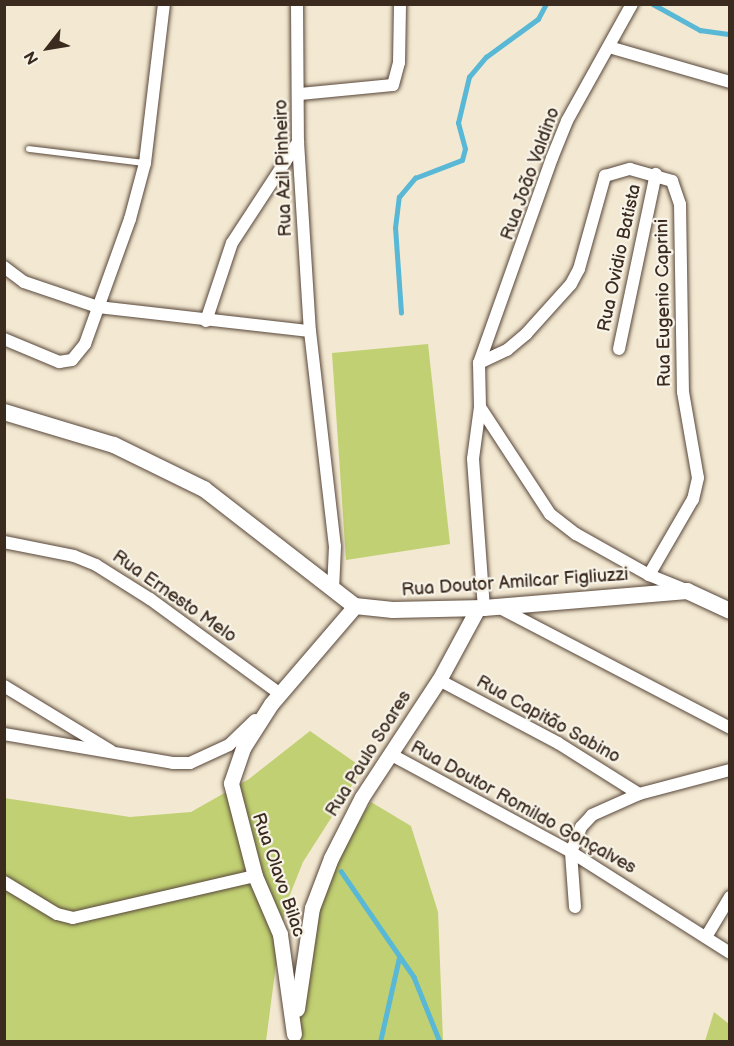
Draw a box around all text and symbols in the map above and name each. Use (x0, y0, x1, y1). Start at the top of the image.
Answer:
north arrow (18, 18, 78, 78)
text: N (21, 47, 43, 68)
street label: Rua Azil Pinheiro (271, 99, 297, 237)
street label: Rua João Valdino (497, 104, 565, 244)
street label: Rua Ovidio Batista (594, 182, 646, 334)
street label: Rua Eugenio Caprini (652, 219, 676, 387)
street label: Rua Ernesto Melo (108, 546, 240, 648)
street label: Rua Doutor Amilcar Figliuzzi (401, 564, 629, 602)
street label: Rua Capitão Sabino (472, 671, 624, 769)
street label: Rua Paulo Soares (322, 687, 416, 821)
street label: Rua Doutor Romildo Gonçalves (406, 737, 640, 879)
street label: Rua Olavo Bilac (247, 810, 309, 940)

